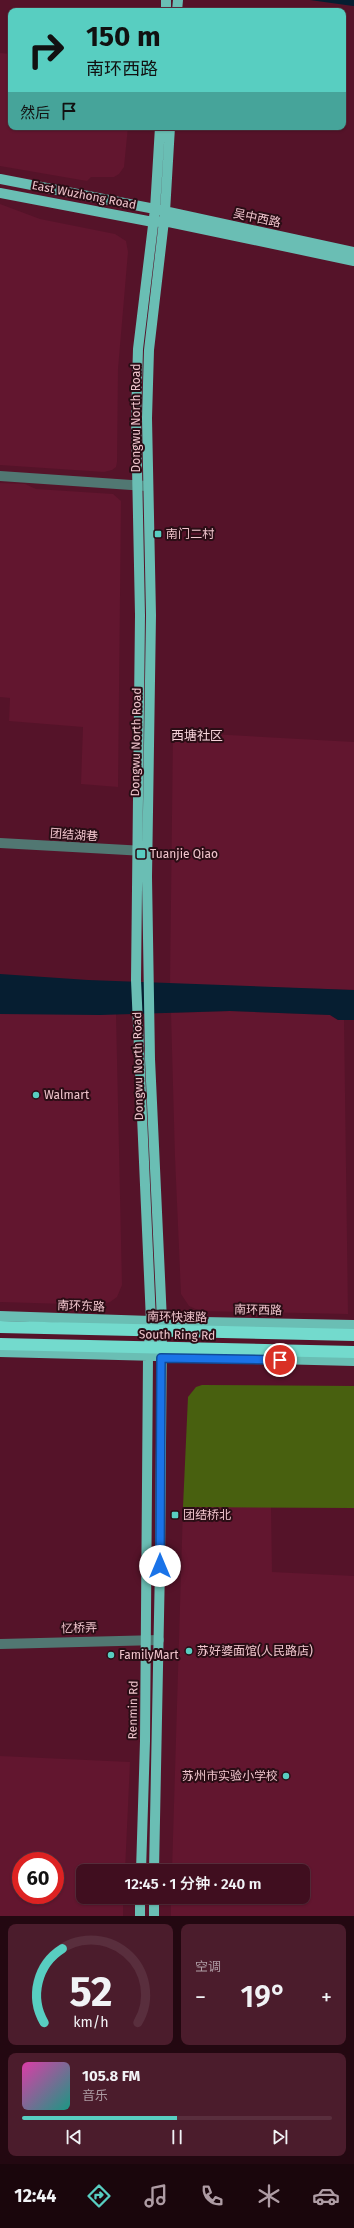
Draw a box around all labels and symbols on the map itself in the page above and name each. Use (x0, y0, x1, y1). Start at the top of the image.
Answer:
street label: East Wuzhong Road (31, 178, 137, 212)
street label: 吴中西路 (232, 206, 282, 230)
street label: Dongwu North Road (129, 364, 143, 472)
place label: 南门二村 (166, 527, 215, 541)
marker: 南门二村 (153, 529, 163, 539)
street label: Dongwu North Road (128, 687, 144, 797)
district label: 西塘社区 (171, 728, 223, 743)
street label: 团结湖巷 (50, 826, 98, 844)
place label: Tuanjie Qiao (150, 847, 218, 861)
marker: Tuanjie Qiao (135, 848, 147, 860)
street label: Dongwu North Road (130, 1011, 146, 1121)
place label: Walmart (44, 1088, 90, 1102)
marker: Walmart (31, 1090, 41, 1100)
street label: 南环东路 (57, 1298, 105, 1314)
street label: 南环西路 (234, 1303, 282, 1317)
street label: 南环快速路 (147, 1309, 207, 1325)
street label: South Ring Rd (139, 1327, 215, 1343)
pin (263, 1343, 297, 1377)
place label: 团结桥北 (183, 1508, 231, 1522)
marker: 团结桥北 (170, 1510, 180, 1520)
position arrow (139, 1545, 181, 1587)
street label: 忆桥弄 (61, 1620, 97, 1636)
place label: 苏好婆面馆(人民路店) (197, 1644, 313, 1658)
marker: 苏好婆面馆(人民路店) (184, 1646, 194, 1656)
place label: FamilyMart (119, 1648, 179, 1662)
marker: FamilyMart (106, 1650, 116, 1660)
street label: Renmin Rd (125, 1680, 141, 1740)
place label: 苏州市实验小学校 (182, 1769, 278, 1783)
marker: 苏州市实验小学校 (281, 1771, 291, 1781)
speed limit sign: 60 (12, 1852, 64, 1904)

